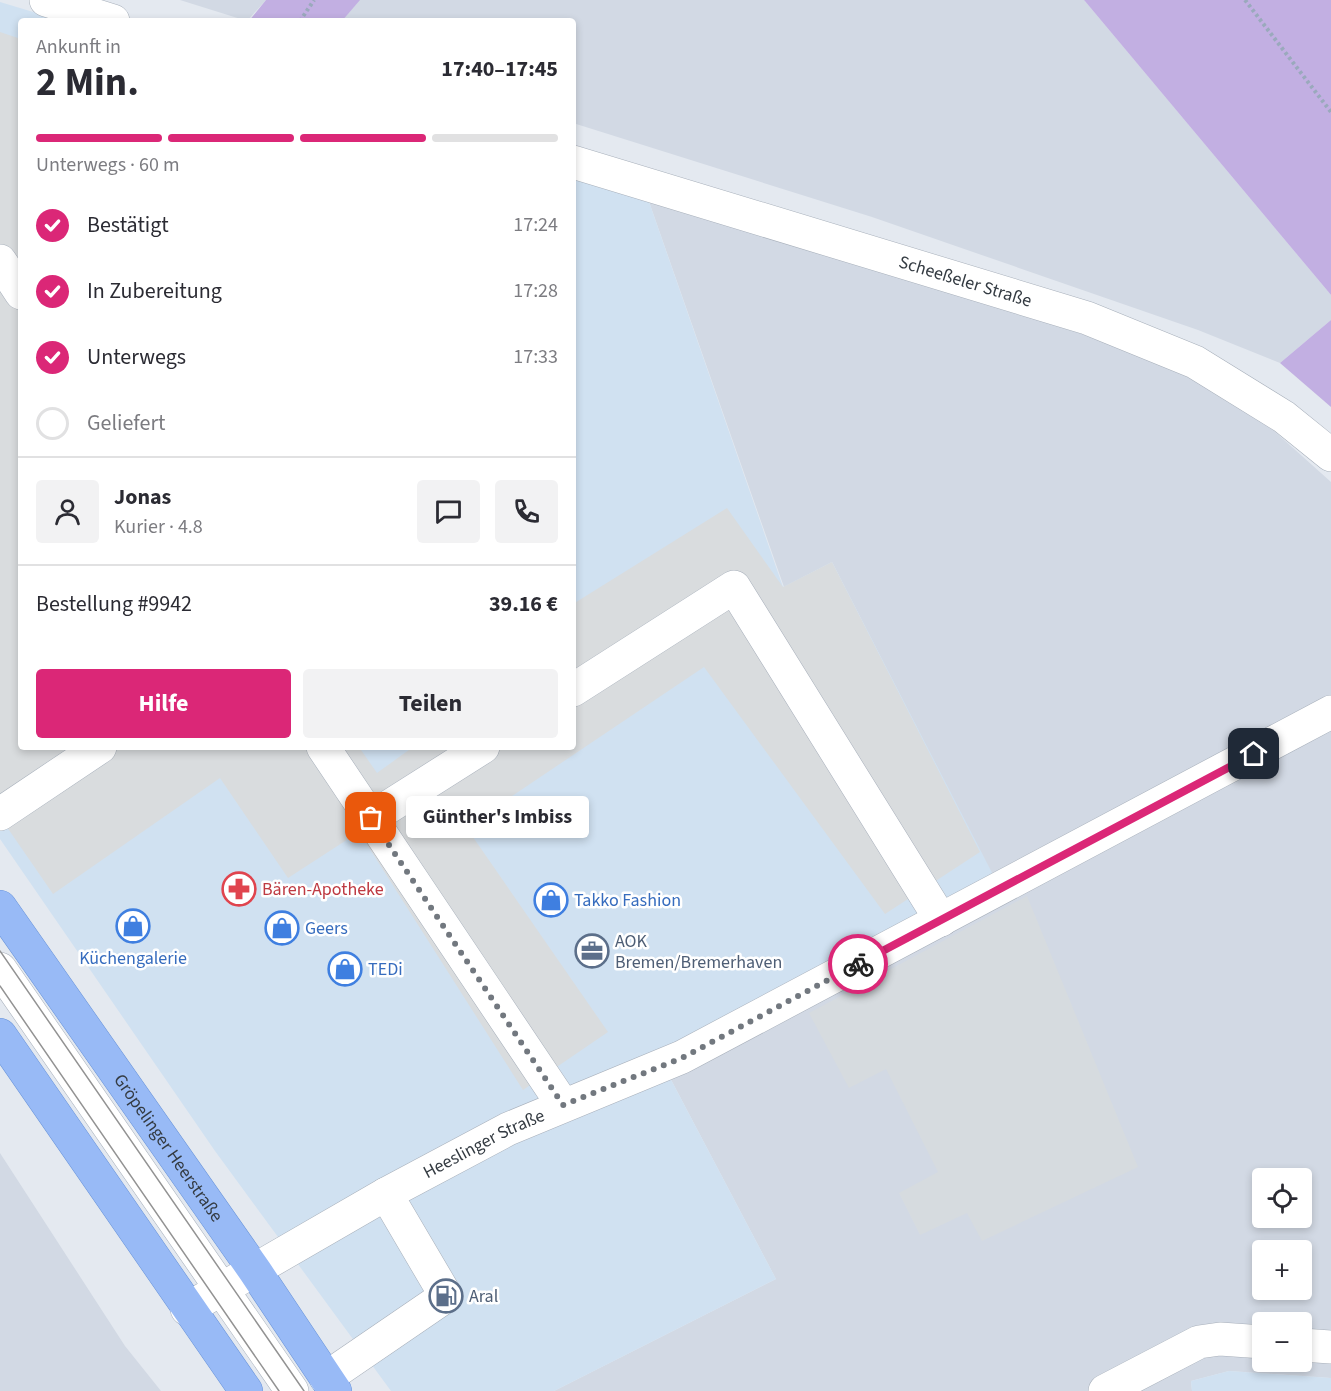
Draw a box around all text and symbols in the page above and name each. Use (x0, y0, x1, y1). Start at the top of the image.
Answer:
text: Ankunft in (36, 33, 121, 61)
text: 17:40–17:45 (441, 53, 558, 85)
text: 2 Min. (36, 55, 139, 111)
text: Unterwegs · 60 m (36, 151, 180, 179)
icon: check (36, 209, 69, 242)
text: Bestätigt (87, 209, 169, 241)
text: 17:24 (513, 211, 558, 239)
street label: Scheeßeler Straße (896, 250, 1035, 314)
icon: check (36, 275, 69, 308)
text: In Zubereitung (87, 275, 222, 307)
text: 17:28 (513, 277, 558, 305)
icon: check (36, 341, 69, 374)
text: Unterwegs (87, 341, 186, 373)
text: 17:33 (513, 343, 558, 371)
text: Geliefert (87, 407, 166, 439)
button: person (36, 480, 99, 543)
button: chat (417, 480, 480, 543)
button: phone (495, 480, 558, 543)
text: Jonas (114, 481, 171, 513)
text: Kurier · 4.8 (114, 513, 203, 541)
text: Bestellung #9942 (36, 588, 192, 620)
text: 39.16 € (489, 588, 558, 620)
button: Hilfe (36, 669, 291, 738)
button: Teilen (303, 669, 558, 738)
pin (1228, 728, 1279, 779)
icon: home (1237, 737, 1270, 770)
pin (345, 792, 396, 843)
callout: Günther's Imbiss (407, 797, 590, 839)
icon: bag (354, 801, 387, 834)
text: Günther's Imbiss (423, 803, 572, 831)
pharmacy icon: Bären-Apotheke (221, 871, 257, 907)
place label: Bären-Apotheke (262, 877, 384, 902)
shop icon: Takko Fashion (533, 882, 569, 918)
place label: Takko Fashion (574, 888, 681, 913)
shop icon: Küchengalerie (115, 908, 151, 944)
shop icon: Geers (264, 910, 300, 946)
place label: Geers (305, 916, 348, 941)
place label: AOK Bremen/Bremerhaven (615, 929, 782, 975)
office icon: AOK Bremen/Bremerhaven (574, 933, 610, 969)
courier (828, 934, 888, 994)
place label: Küchengalerie (79, 946, 187, 971)
icon: bike (842, 948, 875, 981)
shop icon: TEDi (327, 951, 363, 987)
place label: TEDi (368, 957, 403, 982)
street label: Gröpelinger Heerstraße (108, 1069, 229, 1227)
street label: Heeslinger Straße (419, 1103, 549, 1185)
map controls (1252, 1168, 1312, 1372)
button: locate (1252, 1168, 1312, 1228)
button: + (1252, 1240, 1312, 1300)
fuel station icon: Aral (428, 1278, 464, 1314)
place label: Aral (469, 1284, 498, 1309)
button: − (1252, 1312, 1312, 1372)

